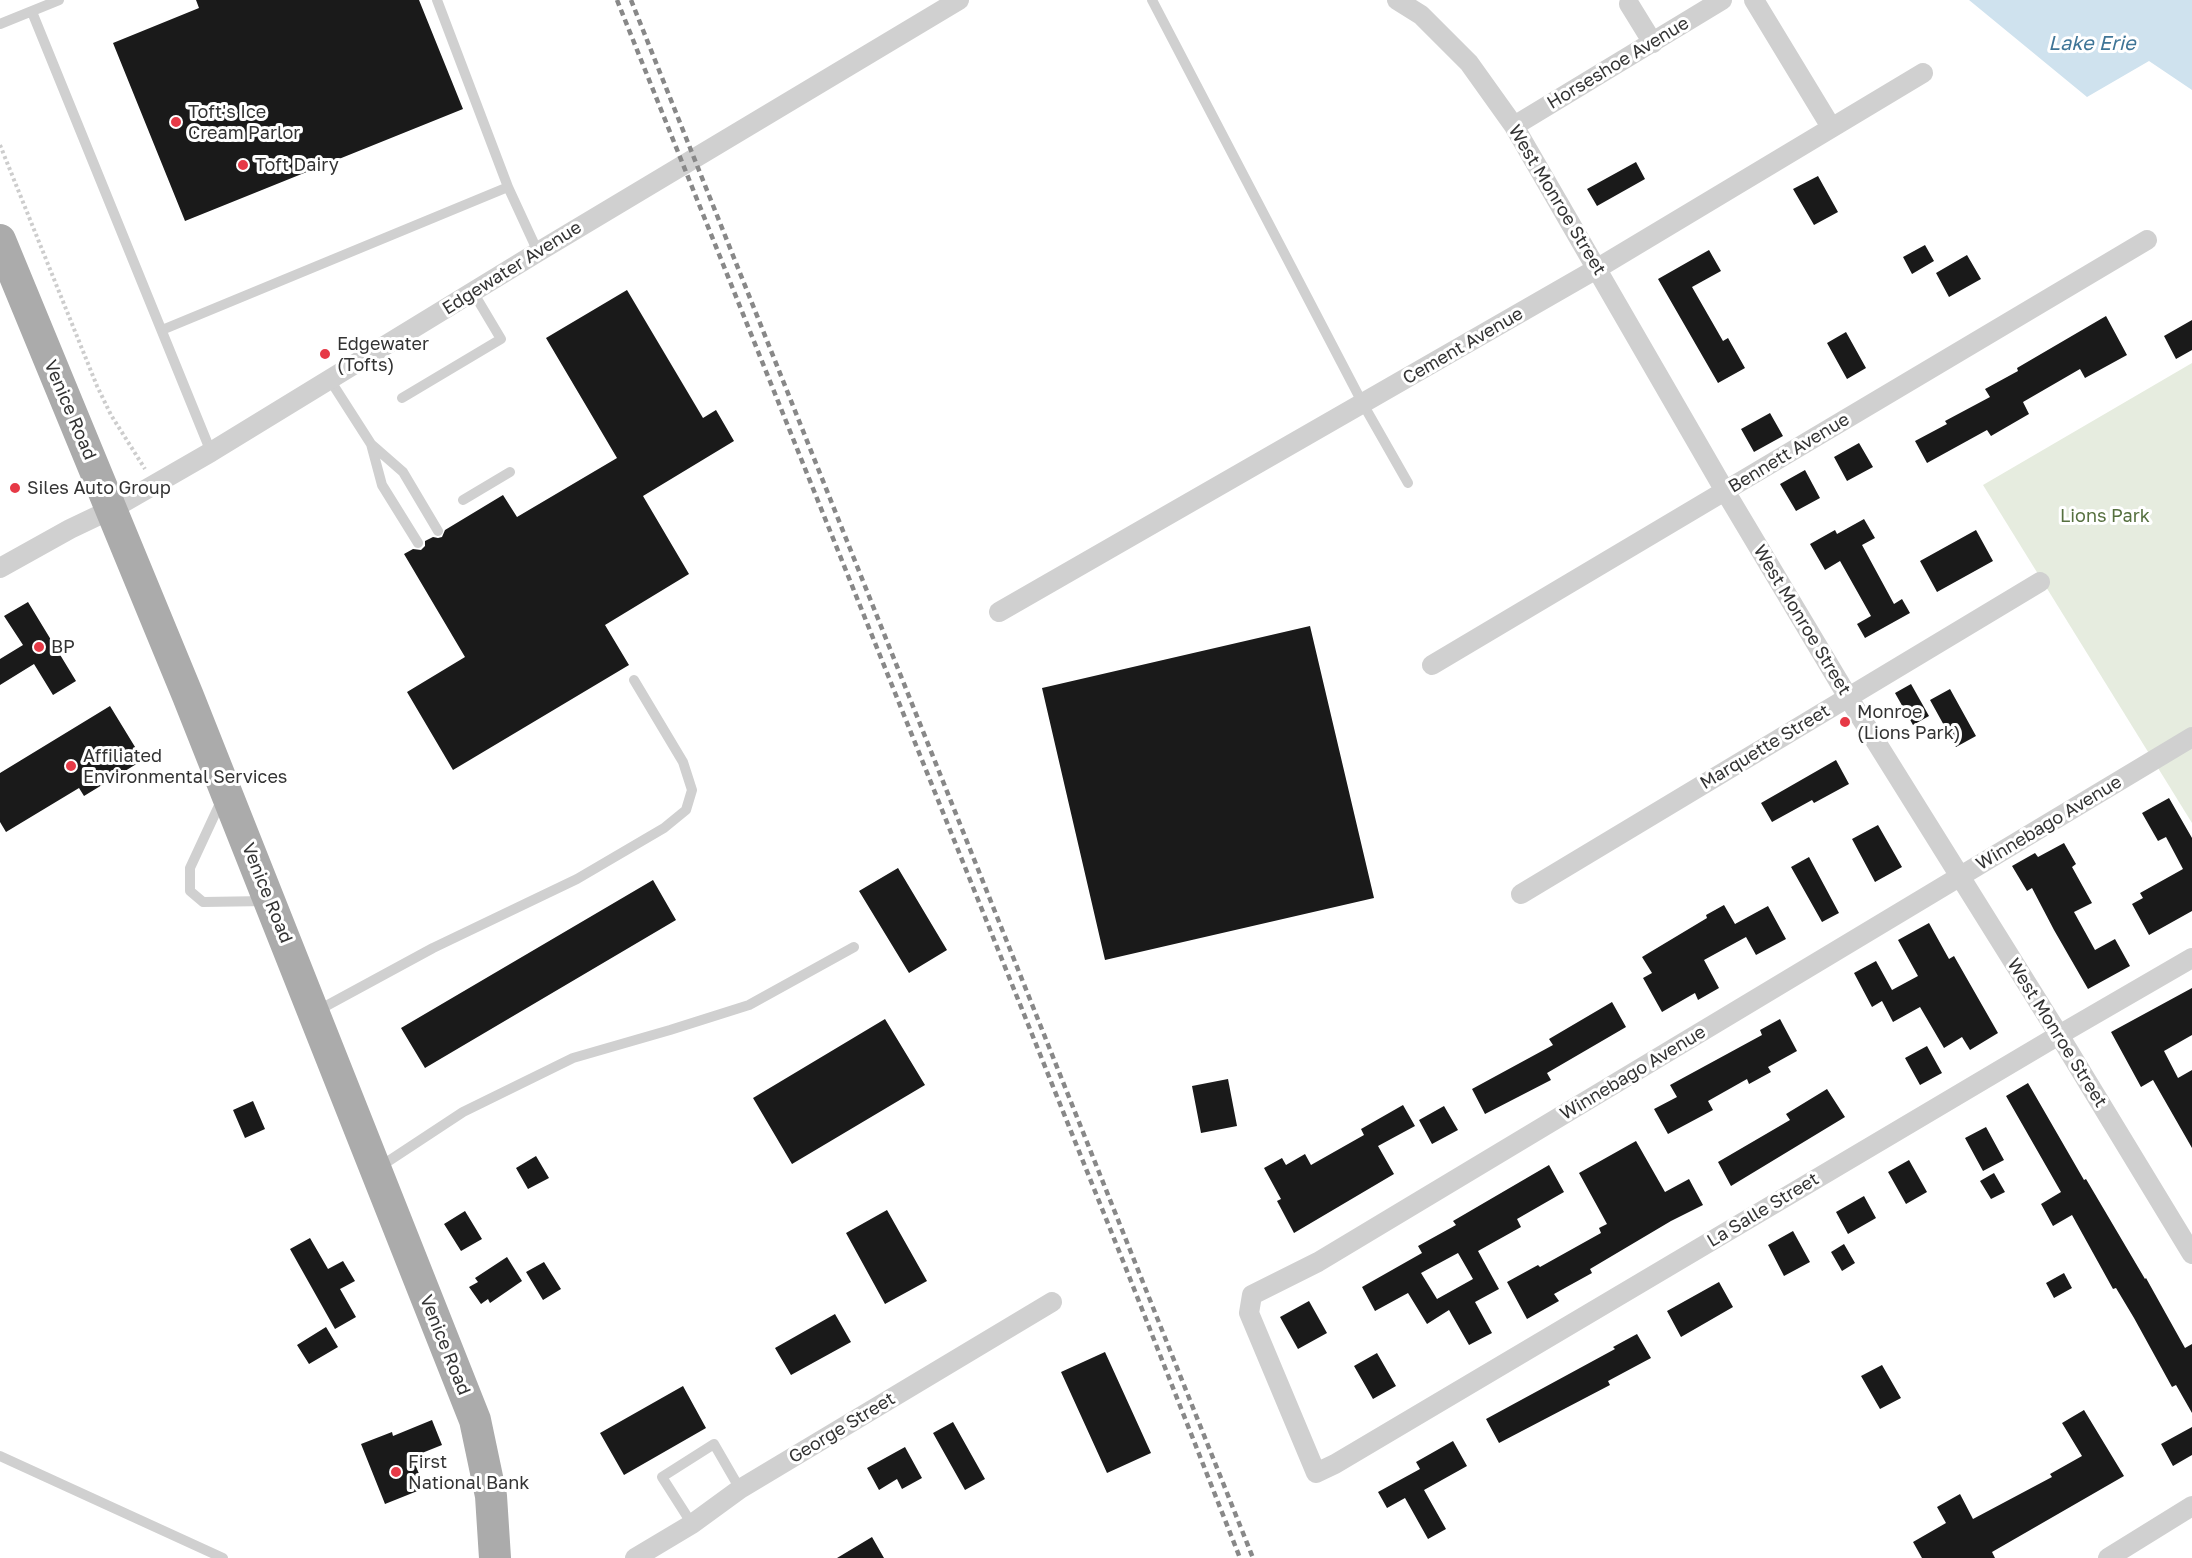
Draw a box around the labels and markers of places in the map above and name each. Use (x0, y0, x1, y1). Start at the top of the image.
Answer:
place label: Toft's Ice Cream Parlor (188, 101, 300, 144)
marker: Toft's Ice Cream Parlor (169, 115, 183, 129)
place label: Toft Dairy (255, 154, 339, 176)
marker: Toft Dairy (236, 158, 250, 172)
place label: Edgewater (Tofts) (337, 333, 429, 376)
marker: Edgewater (Tofts) (318, 347, 332, 361)
place label: Siles Auto Group (27, 477, 171, 499)
marker: Siles Auto Group (8, 481, 22, 495)
place label: BP (51, 636, 75, 658)
marker: BP (32, 640, 46, 654)
place label: Monroe (Lions Park) (1857, 701, 1961, 744)
marker: Monroe (Lions Park) (1838, 715, 1852, 729)
place label: Affiliated Environmental Services (83, 745, 287, 788)
marker: Affiliated Environmental Services (64, 759, 78, 773)
place label: First National Bank (408, 1451, 529, 1494)
marker: First National Bank (389, 1465, 403, 1479)

